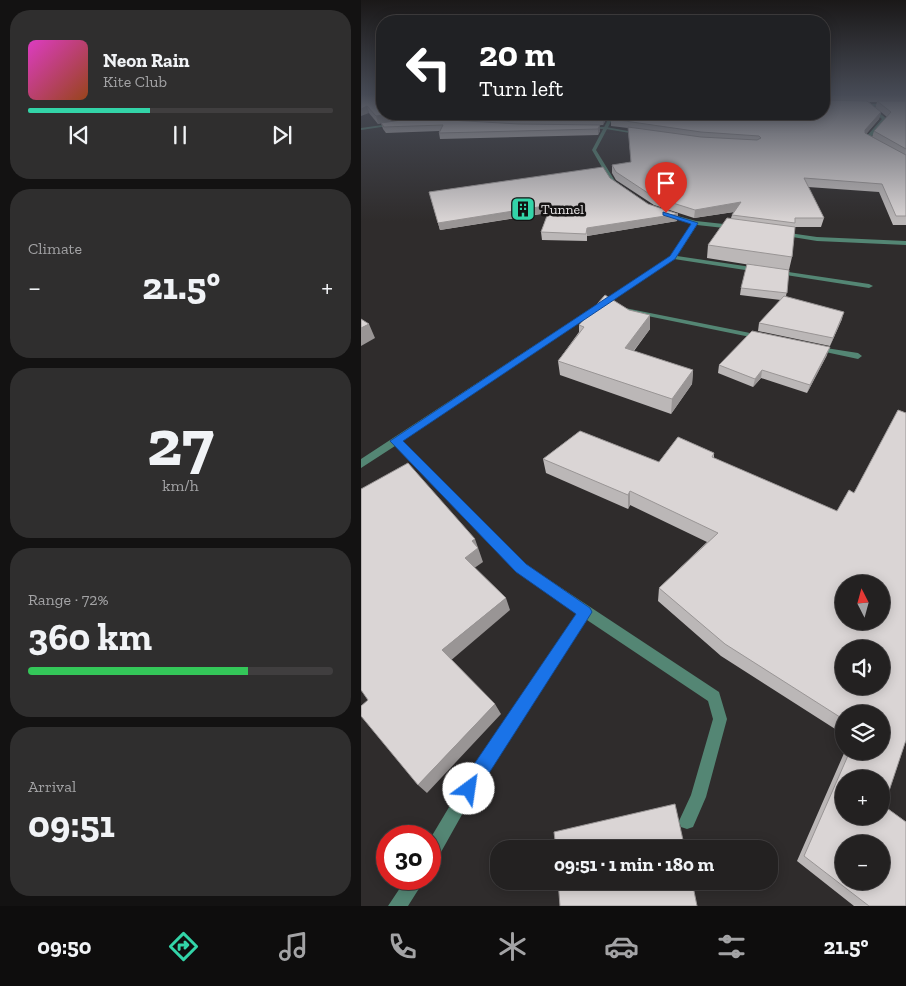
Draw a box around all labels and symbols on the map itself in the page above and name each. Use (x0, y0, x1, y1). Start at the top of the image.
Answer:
pin (645, 162, 687, 213)
building icon: Tunnel (510, 196, 536, 222)
place label: Tunnel (541, 201, 584, 218)
north arrow (835, 575, 890, 630)
position arrow (442, 762, 494, 814)
speed limit sign: 30 (376, 825, 441, 890)

